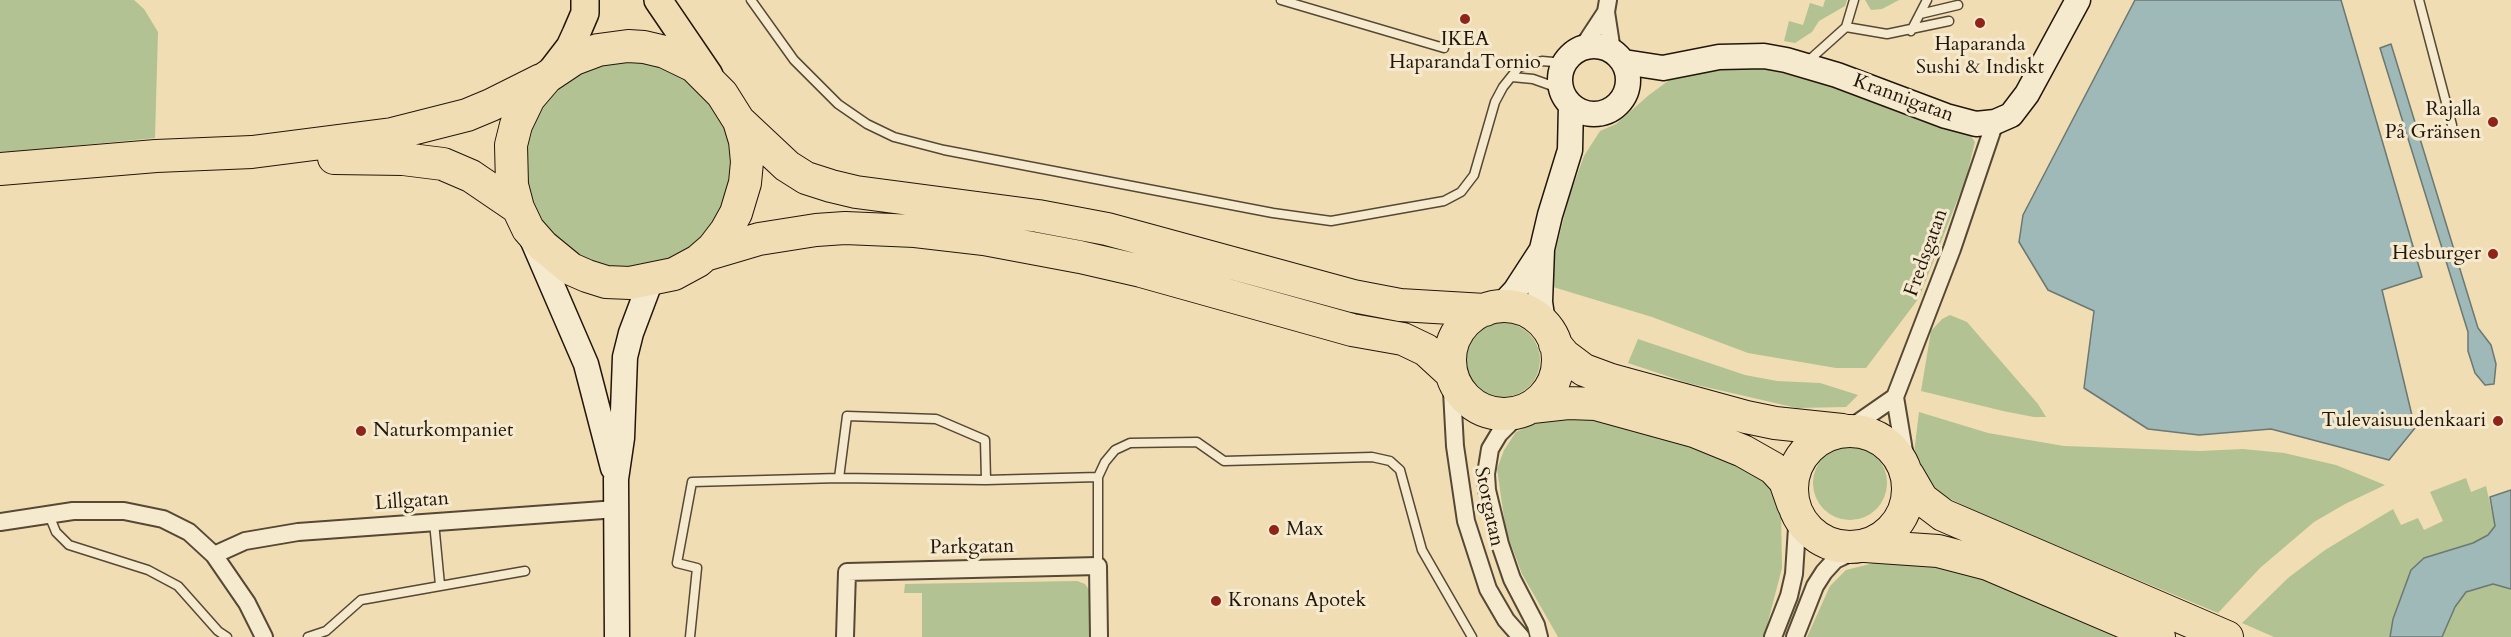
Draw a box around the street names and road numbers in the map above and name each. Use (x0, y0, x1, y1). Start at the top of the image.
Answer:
street label: Krannigatan (1849, 70, 1957, 128)
street label: Fredsgatan (1900, 206, 1954, 300)
street label: Storgatan (1468, 465, 1508, 549)
street label: Lillgatan (374, 487, 450, 517)
street label: Parkgatan (929, 535, 1015, 561)

